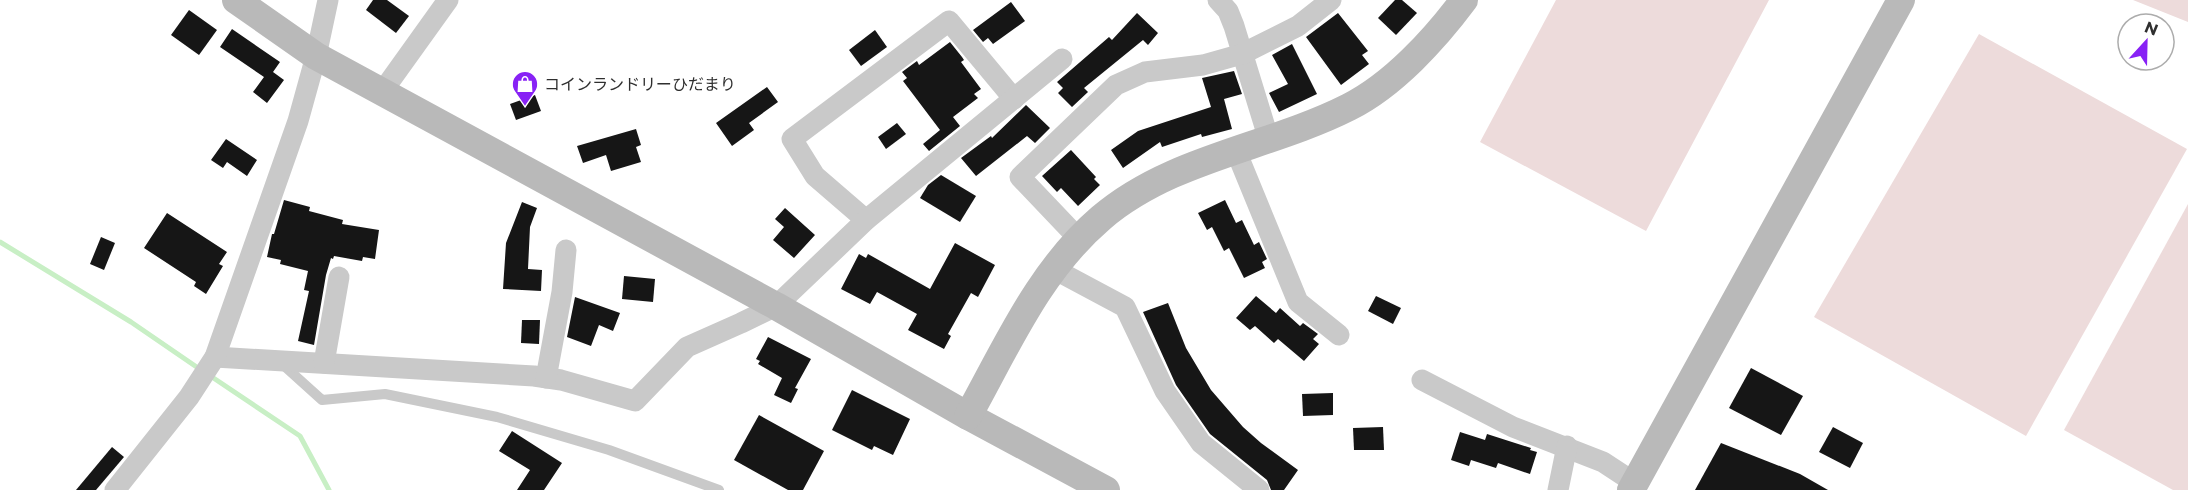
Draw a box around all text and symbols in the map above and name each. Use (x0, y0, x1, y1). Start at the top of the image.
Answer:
north arrow (2116, 12, 2176, 72)
text: N (2142, 17, 2161, 40)
shop icon: コインランドリーひだまり (510, 69, 540, 107)
place label: コインランドリーひだまり (544, 75, 736, 94)

